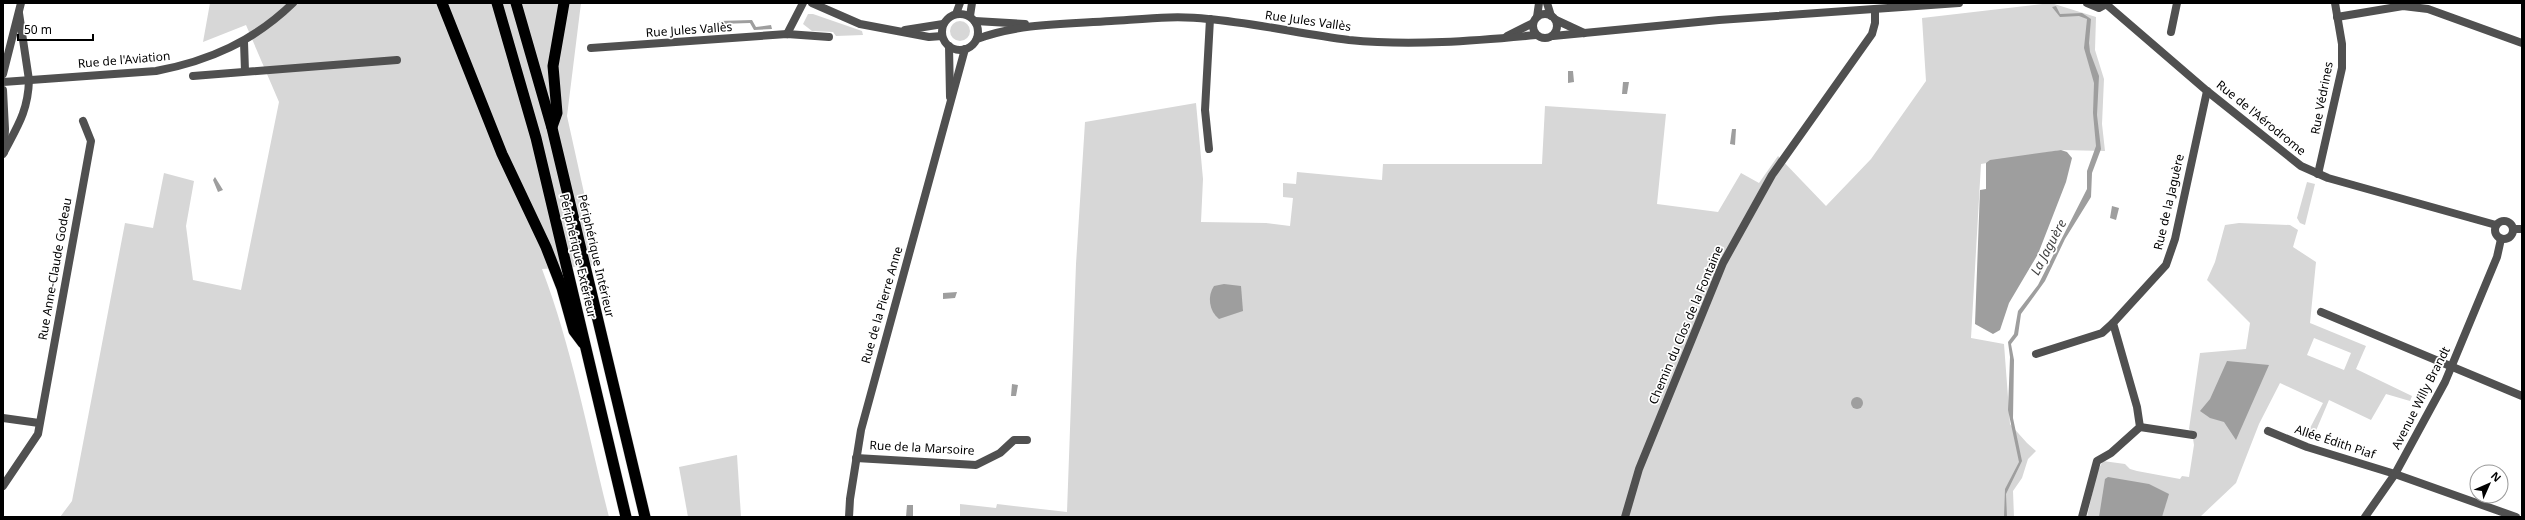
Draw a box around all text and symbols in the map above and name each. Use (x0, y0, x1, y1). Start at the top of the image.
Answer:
street label: Rue Jules Vallès (1264, 6, 1352, 35)
scale bar (18, 16, 93, 42)
street label: Rue Jules Vallès (645, 18, 733, 41)
text: 50 m (24, 21, 52, 38)
street label: Rue de l'Aviation (77, 47, 171, 72)
street label: Rue Védrines (2306, 60, 2337, 136)
street label: Rue de l'Aérodrome (2213, 76, 2310, 159)
street label: Rue de la Jaguère (2149, 152, 2188, 252)
street label: Périphérique Extérieur (556, 192, 601, 320)
street label: Périphérique Intérieur (574, 193, 619, 319)
street label: Rue Anne-Claude Godeau (34, 196, 75, 341)
water label: La Jaguère (2026, 215, 2070, 278)
street label: Chemin du Clos de la Fontaine (1644, 243, 1727, 407)
street label: Rue de la Pierre Anne (857, 244, 906, 365)
street label: Avenue Willy Brandt (2387, 343, 2454, 452)
street label: Allée Édith Piaf (2293, 421, 2378, 463)
street label: Rue de la Marsoire (869, 436, 975, 459)
north arrow (2469, 464, 2509, 504)
text: N (2488, 468, 2505, 485)

